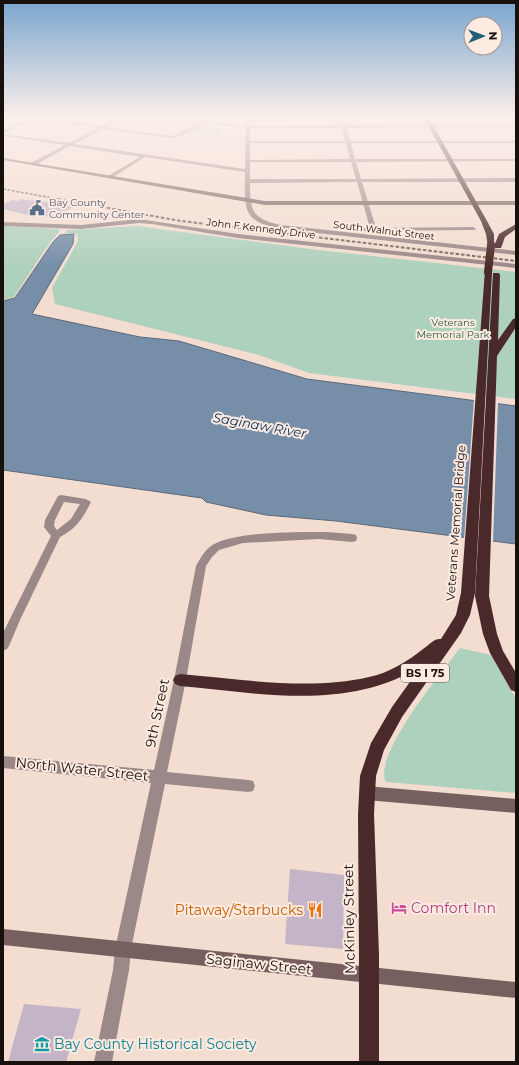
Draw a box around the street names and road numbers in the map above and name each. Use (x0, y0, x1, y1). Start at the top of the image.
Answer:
street label: John F Kennedy Drive (205, 215, 316, 242)
street label: South Walnut Street (332, 218, 435, 243)
street label: Veterans Memorial Bridge (443, 444, 468, 601)
road number: BS I 75 (401, 664, 449, 682)
street label: 9th Street (141, 677, 173, 749)
street label: North Water Street (15, 753, 150, 785)
street label: McKinley Street (339, 863, 359, 974)
street label: Saginaw Street (205, 950, 313, 979)

